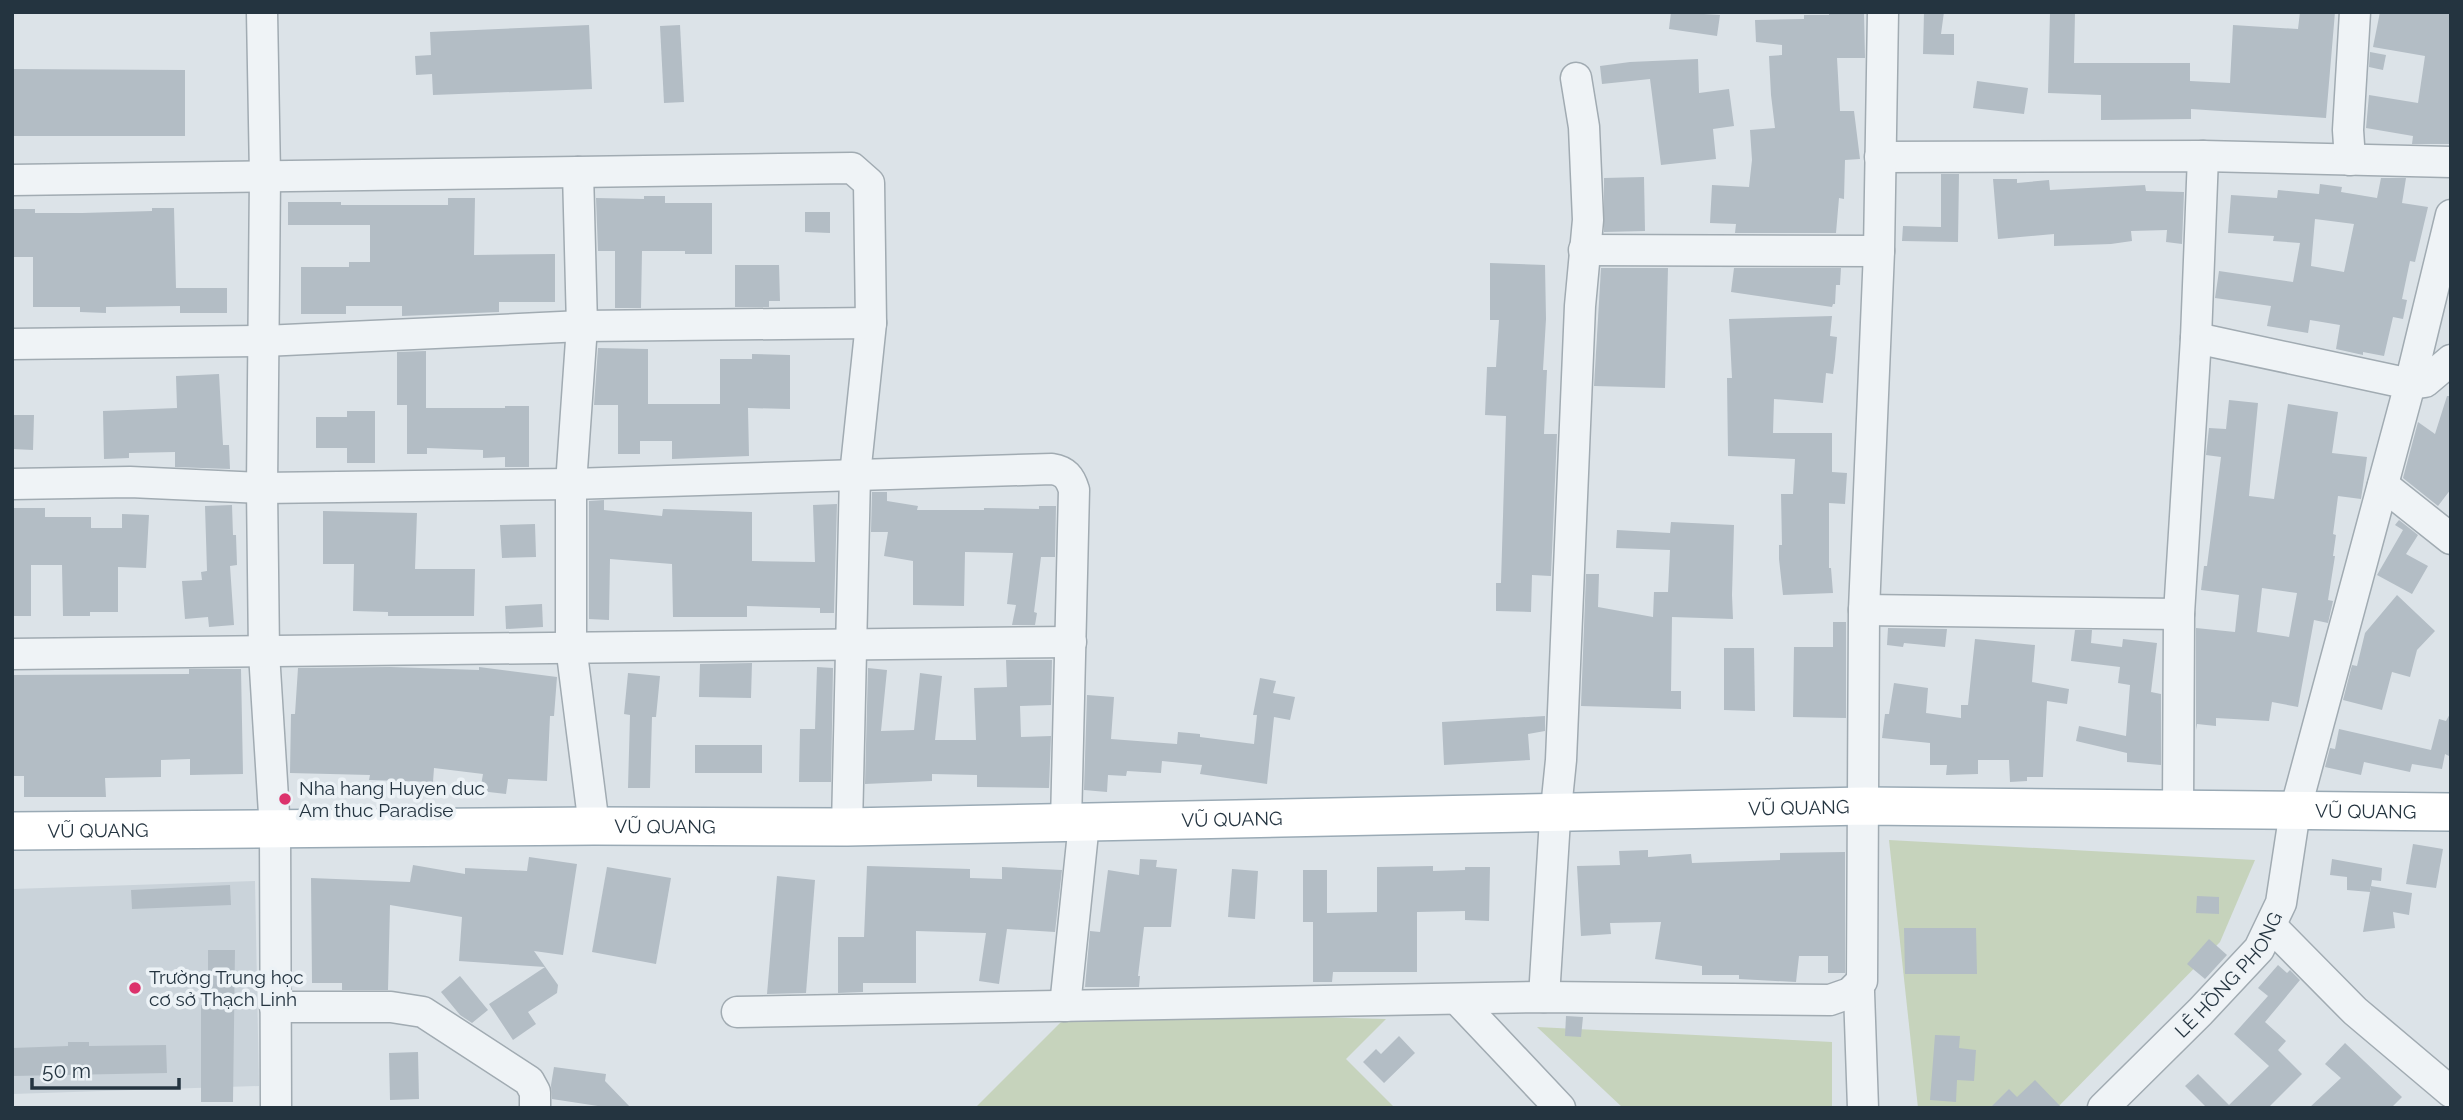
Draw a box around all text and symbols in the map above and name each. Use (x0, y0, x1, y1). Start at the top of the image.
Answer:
place label: Nha hang Huyen duc Am thuc Paradise (299, 777, 485, 821)
marker: Nha hang Huyen duc Am thuc Paradise (277, 791, 293, 807)
street label: VŨ QUANG (1748, 795, 1850, 819)
street label: VŨ QUANG (2315, 800, 2416, 823)
street label: VŨ QUANG (1181, 807, 1283, 831)
street label: VŨ QUANG (614, 815, 716, 837)
street label: VŨ QUANG (47, 819, 149, 842)
street label: LÊ HỒNG PHONG (2170, 908, 2286, 1042)
place label: Trường Trung học cơ sở Thạch Linh (149, 966, 304, 1010)
marker: Trường Trung học cơ sở Thạch Linh (127, 980, 143, 996)
scale bar (32, 1046, 178, 1090)
text: 50 m (42, 1058, 91, 1083)

